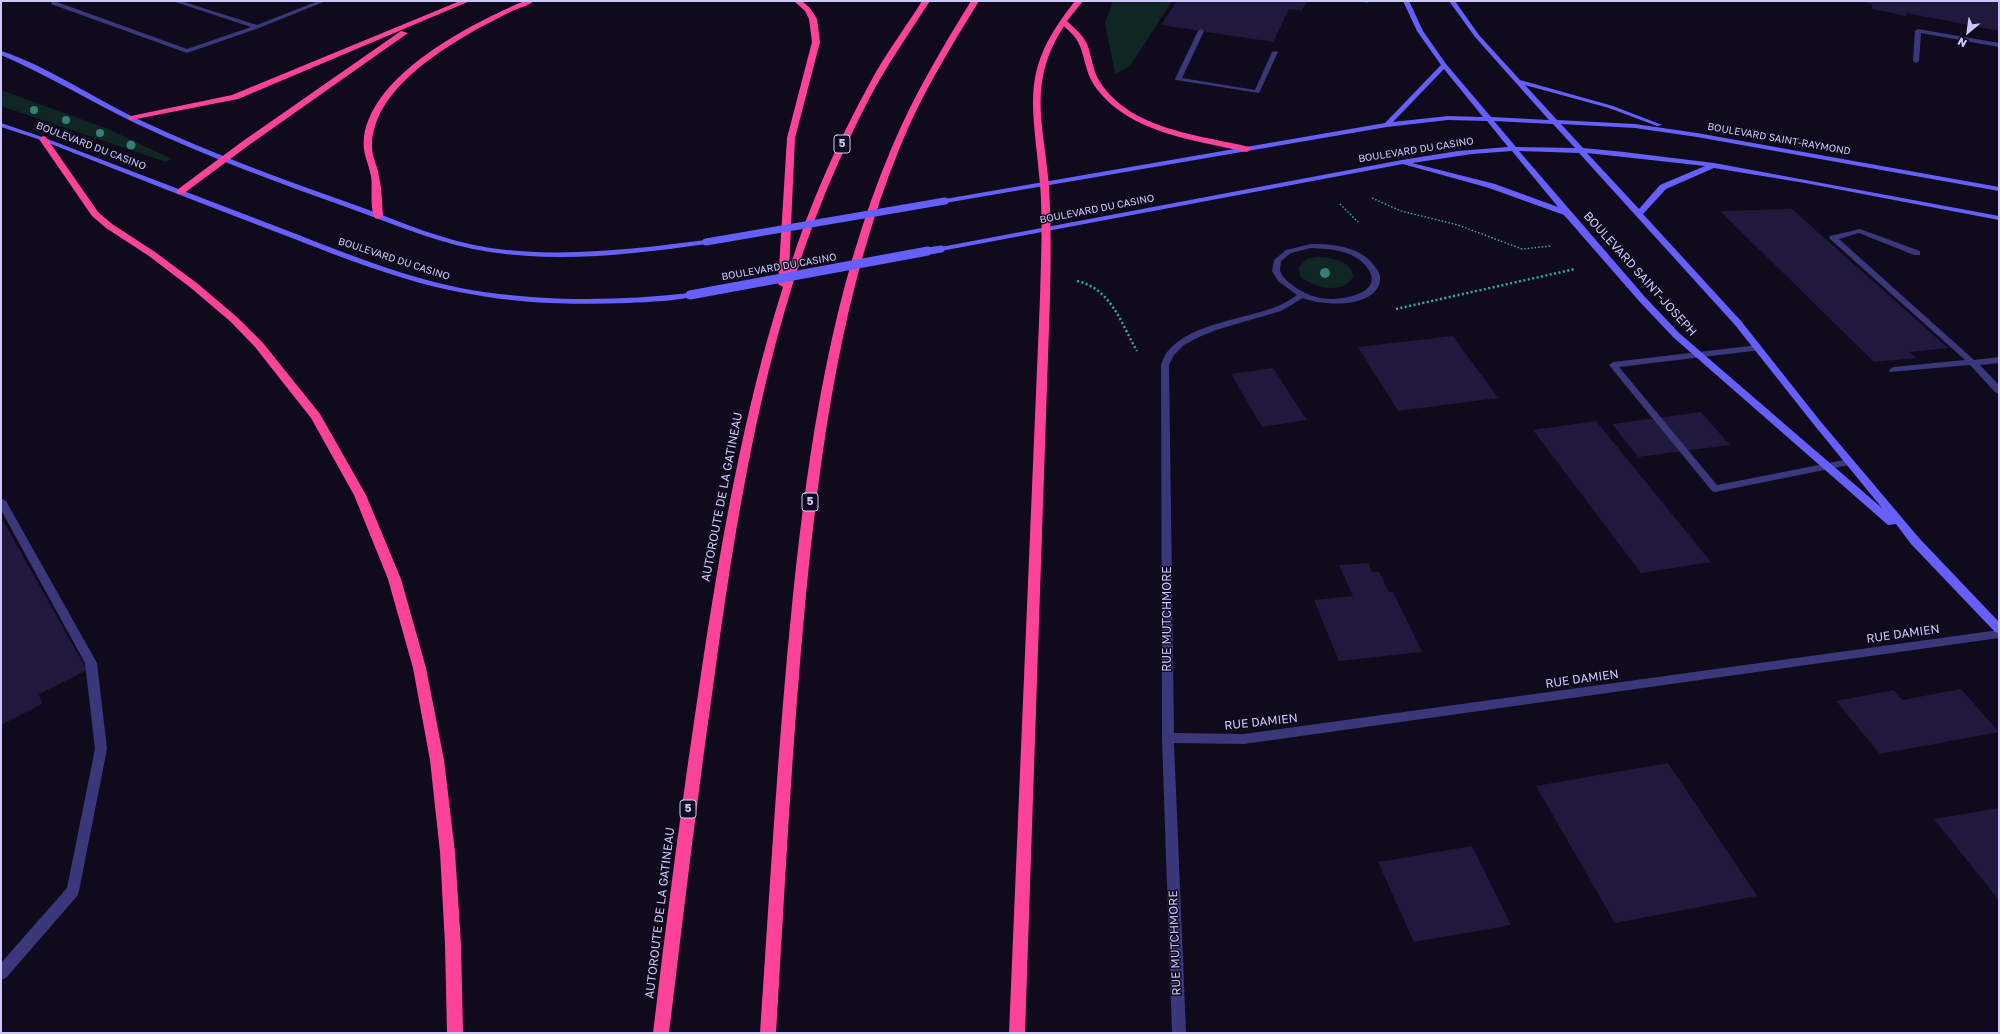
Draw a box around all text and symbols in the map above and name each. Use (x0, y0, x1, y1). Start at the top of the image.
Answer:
north arrow (1948, 12, 1988, 52)
text: N (1955, 35, 1969, 51)
street label: BOULEVARD DU CASINO (34, 120, 148, 172)
street label: BOULEVARD SAINT-RAYMOND (1707, 121, 1851, 157)
road number: 5 (834, 135, 850, 153)
street label: BOULEVARD DU CASINO (1357, 135, 1475, 165)
street label: BOULEVARD DU CASINO (1039, 192, 1155, 226)
street label: BOULEVARD SAINT-JOSEPH (1580, 209, 1700, 339)
street label: BOULEVARD DU CASINO (337, 235, 451, 283)
street label: BOULEVARD DU CASINO (721, 251, 837, 283)
street label: AUTOROUTE DE LA GATINEAU (698, 411, 746, 583)
road number: 5 (802, 493, 818, 511)
street label: RUE MUTCHMORE (1160, 566, 1174, 672)
street label: RUE DAMIEN (1865, 622, 1941, 646)
street label: RUE DAMIEN (1544, 667, 1620, 691)
street label: RUE DAMIEN (1224, 711, 1298, 733)
road number: 5 (680, 800, 696, 818)
street label: AUTOROUTE DE LA GATINEAU (642, 827, 678, 999)
street label: RUE MUTCHMORE (1166, 890, 1184, 996)

